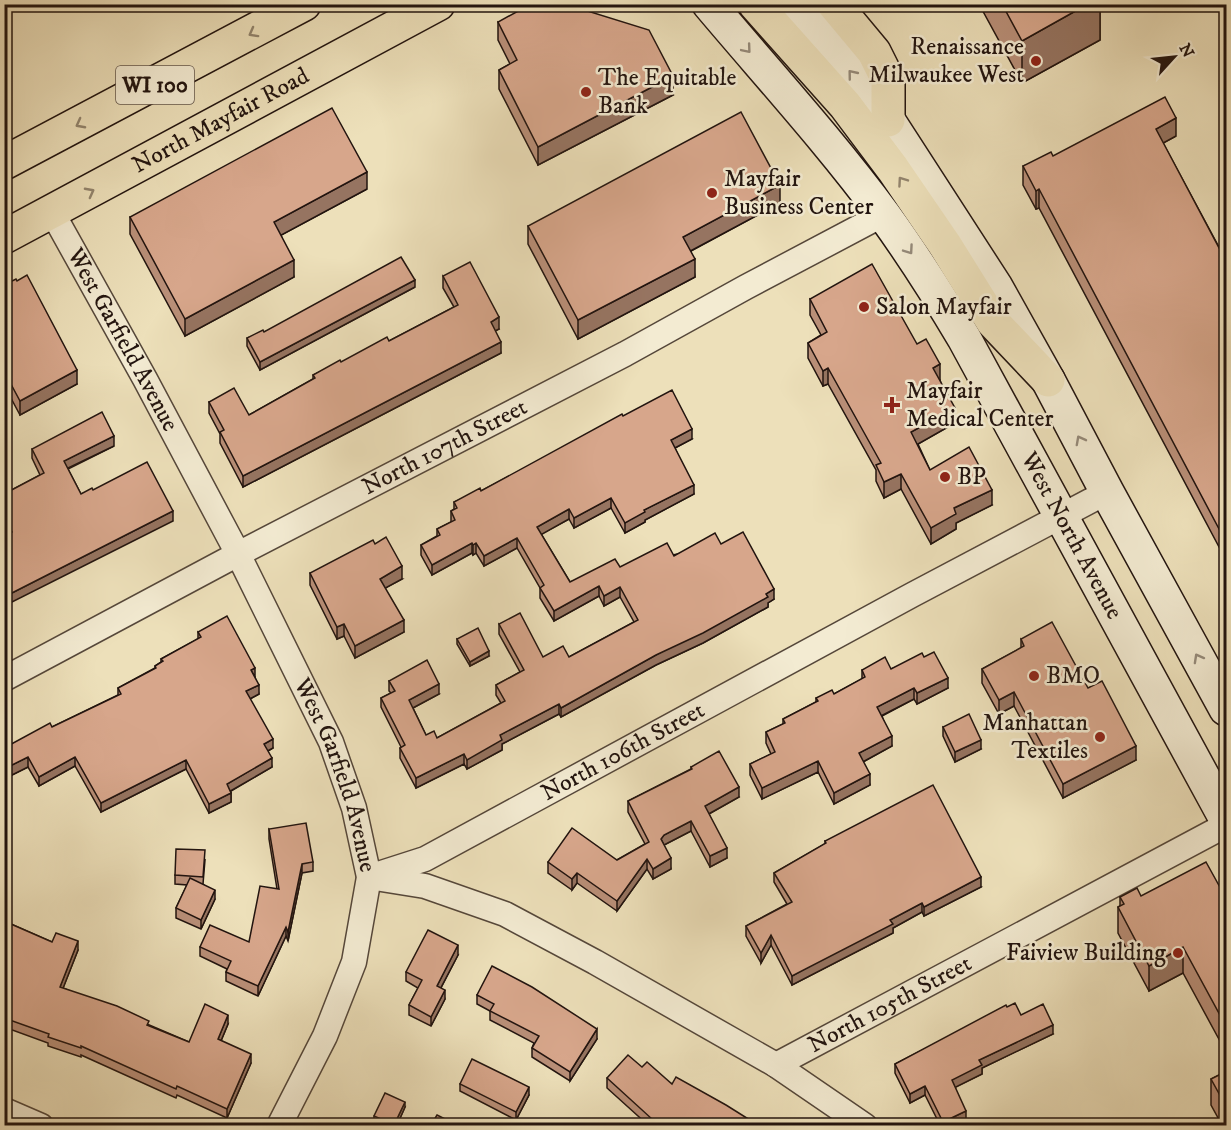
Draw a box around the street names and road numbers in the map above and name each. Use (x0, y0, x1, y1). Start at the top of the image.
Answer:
street label: North Mayfair Road (127, 61, 314, 180)
road number: WI 100 (116, 66, 194, 104)
street label: West Garfield Avenue (60, 242, 185, 437)
street label: North 107th Street (357, 392, 533, 502)
street label: West North Avenue (1014, 446, 1129, 625)
street label: West Garfield Avenue (286, 672, 383, 875)
street label: North 106th Street (536, 695, 710, 808)
street label: North 105th Street (803, 948, 977, 1060)

